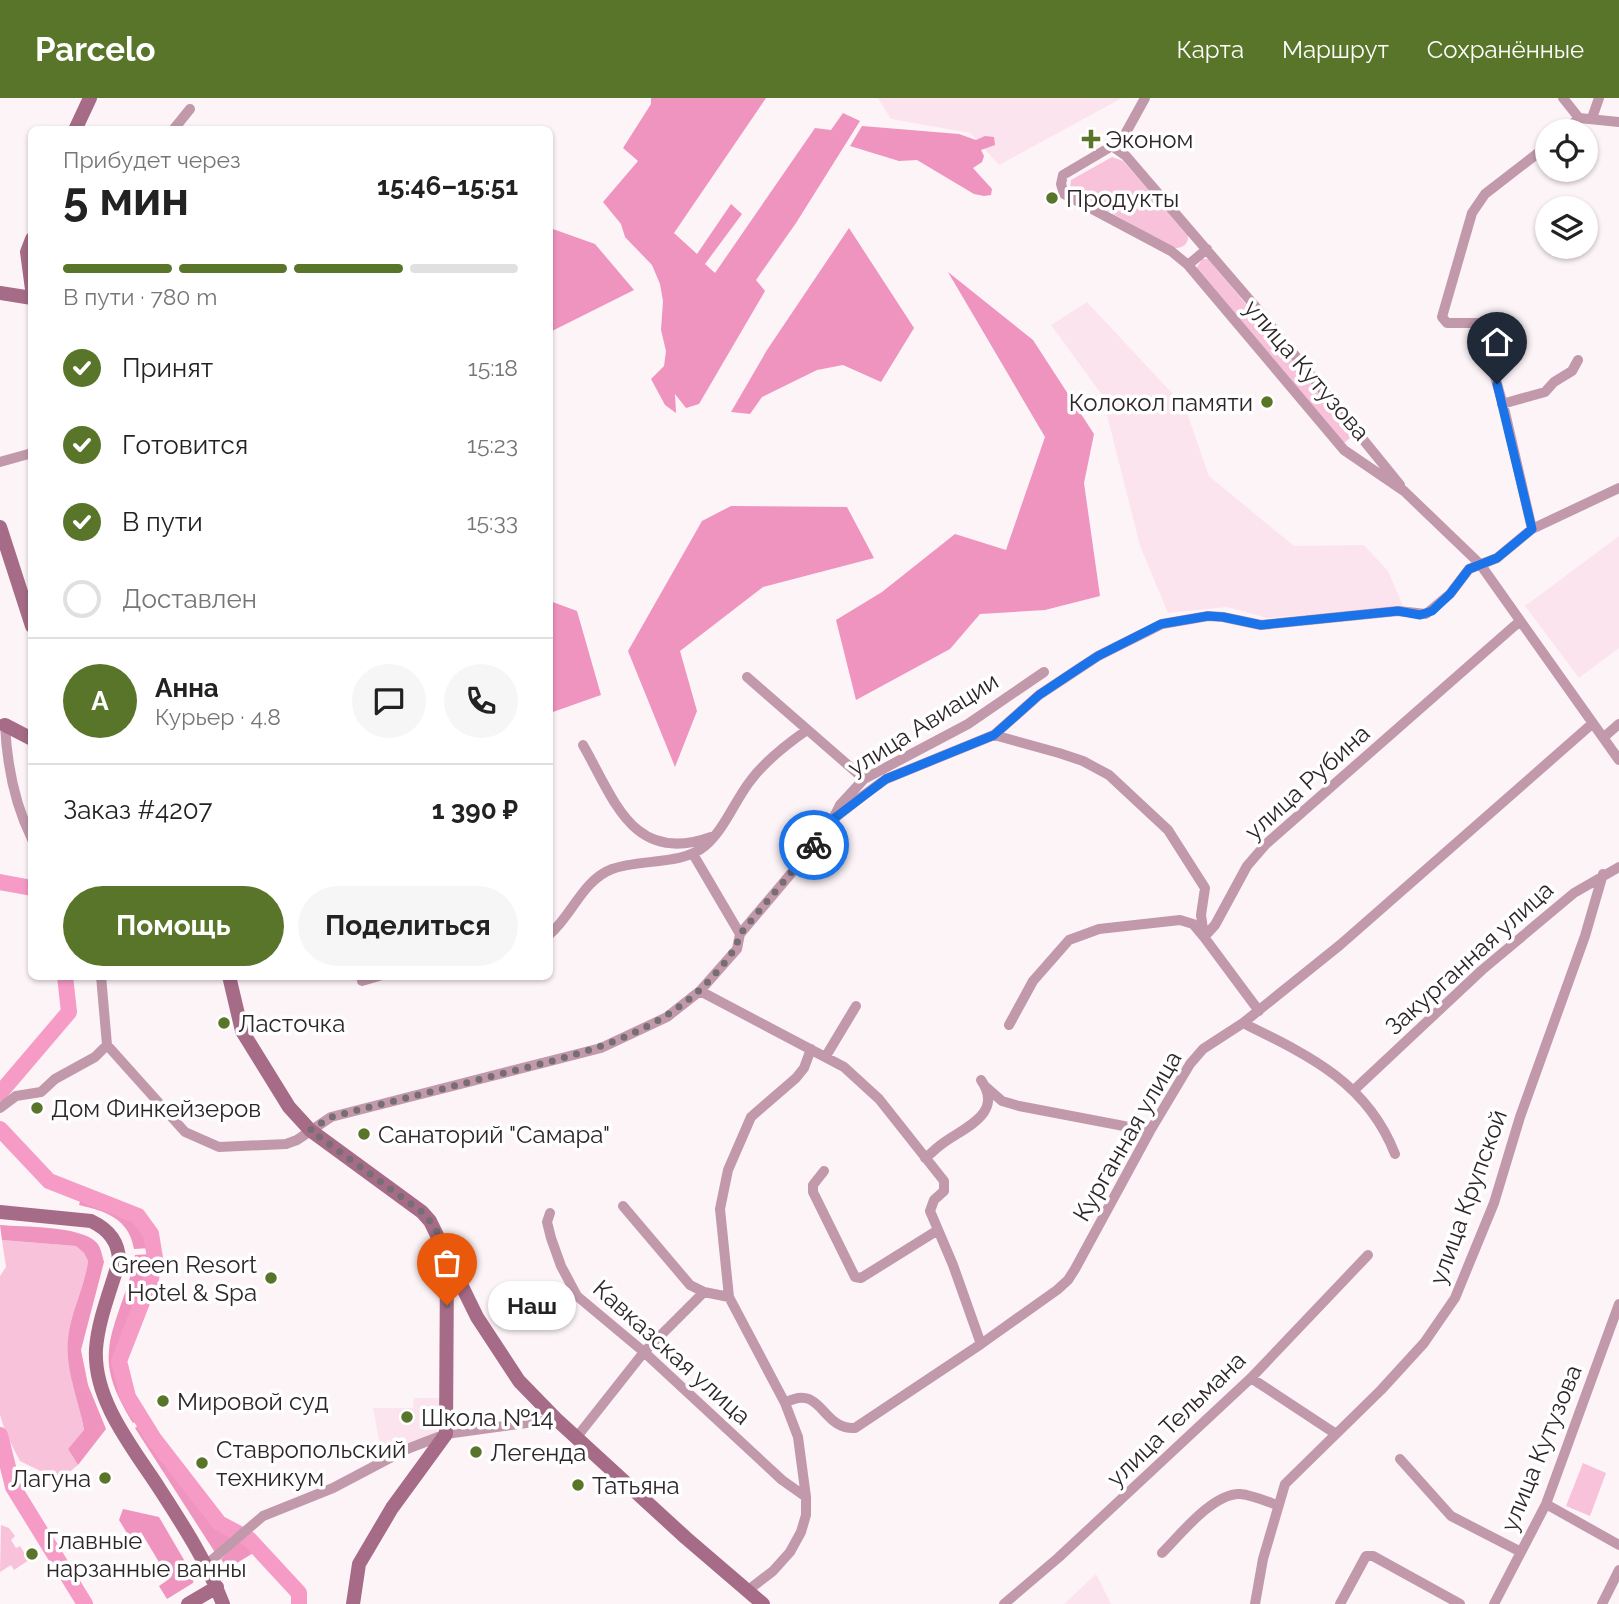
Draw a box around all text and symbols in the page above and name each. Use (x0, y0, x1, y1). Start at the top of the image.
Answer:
text: Parcelo (35, 30, 156, 69)
text: Карта (1176, 35, 1244, 64)
text: Маршрут (1282, 35, 1389, 64)
text: Сохранённые (1427, 35, 1584, 64)
map controls (1535, 119, 1598, 259)
button: locate (1535, 119, 1598, 182)
place label: Эконом (1105, 125, 1193, 154)
marker: Эконом (1083, 131, 1099, 147)
text: Прибудет через (63, 146, 241, 173)
text: 15:46–15:51 (377, 171, 518, 201)
text: 5 мин (63, 172, 189, 226)
place label: Продукты (1066, 184, 1179, 213)
marker: Продукты (1044, 190, 1060, 206)
button: layers (1535, 196, 1598, 259)
text: В пути · 780 m (63, 283, 217, 310)
street label: улица Кутузова (1238, 294, 1376, 446)
pin (1467, 312, 1527, 384)
icon: home (1478, 323, 1516, 361)
icon: check (63, 349, 101, 387)
text: Принят (122, 353, 213, 383)
text: 15:18 (468, 354, 518, 381)
place label: Колокол памяти (1069, 388, 1253, 417)
marker: Колокол памяти (1259, 394, 1275, 410)
icon: check (63, 426, 101, 464)
text: Готовится (122, 430, 248, 460)
text: 15:23 (467, 431, 518, 458)
icon: check (63, 503, 101, 541)
text: В пути (122, 507, 203, 537)
text: 15:33 (467, 508, 518, 535)
text: Доставлен (122, 584, 257, 614)
button: chat (352, 664, 426, 738)
button: phone (444, 664, 518, 738)
street label: улица Авиации (842, 666, 1004, 782)
text: Анна (155, 673, 219, 703)
text: А (91, 686, 109, 716)
text: Курьер · 4.8 (155, 703, 281, 730)
street label: улица Рубина (1239, 718, 1375, 846)
text: Заказ #4207 (63, 795, 212, 825)
text: 1 390 ₽ (432, 795, 518, 825)
courier (779, 810, 849, 880)
icon: bike (795, 826, 833, 864)
street label: Закурганная улица (1379, 875, 1559, 1041)
button: Помощь (63, 886, 284, 966)
button: Поделиться (298, 886, 518, 966)
place label: Ласточка (238, 1009, 345, 1038)
marker: Ласточка (216, 1015, 232, 1031)
street label: Курганная улица (1066, 1046, 1188, 1226)
place label: Дом Финкейзеров (51, 1094, 261, 1123)
marker: Дом Финкейзеров (29, 1100, 45, 1116)
street label: улица Крупской (1423, 1106, 1513, 1288)
place label: Санаторий "Самара" (378, 1120, 610, 1149)
marker: Санаторий "Самара" (356, 1126, 372, 1142)
pin (417, 1233, 477, 1305)
icon: bag (428, 1244, 466, 1282)
place label: Green Resort Hotel & Spa (112, 1250, 257, 1307)
marker: Green Resort Hotel & Spa (263, 1270, 279, 1286)
street label: Кавказская улица (587, 1274, 757, 1430)
callout: Наш (489, 1280, 576, 1330)
text: Наш (507, 1292, 557, 1319)
street label: улица Тельмана (1101, 1345, 1251, 1493)
street label: улица Кутузова (1494, 1360, 1588, 1536)
place label: Мировой суд (177, 1387, 329, 1416)
marker: Мировой суд (155, 1393, 171, 1409)
place label: Школа №14 (421, 1403, 554, 1432)
marker: Школа №14 (399, 1409, 415, 1425)
place label: Ставропольский техникум (216, 1435, 406, 1492)
place label: Легенда (490, 1438, 586, 1467)
marker: Легенда (468, 1444, 484, 1460)
marker: Ставропольский техникум (194, 1455, 210, 1471)
place label: Лагуна (11, 1464, 91, 1493)
marker: Лагуна (97, 1470, 113, 1486)
place label: Татьяна (592, 1471, 680, 1500)
marker: Татьяна (570, 1477, 586, 1493)
place label: Главные нарзанные ванны (46, 1526, 247, 1583)
marker: Главные нарзанные ванны (24, 1546, 40, 1562)

